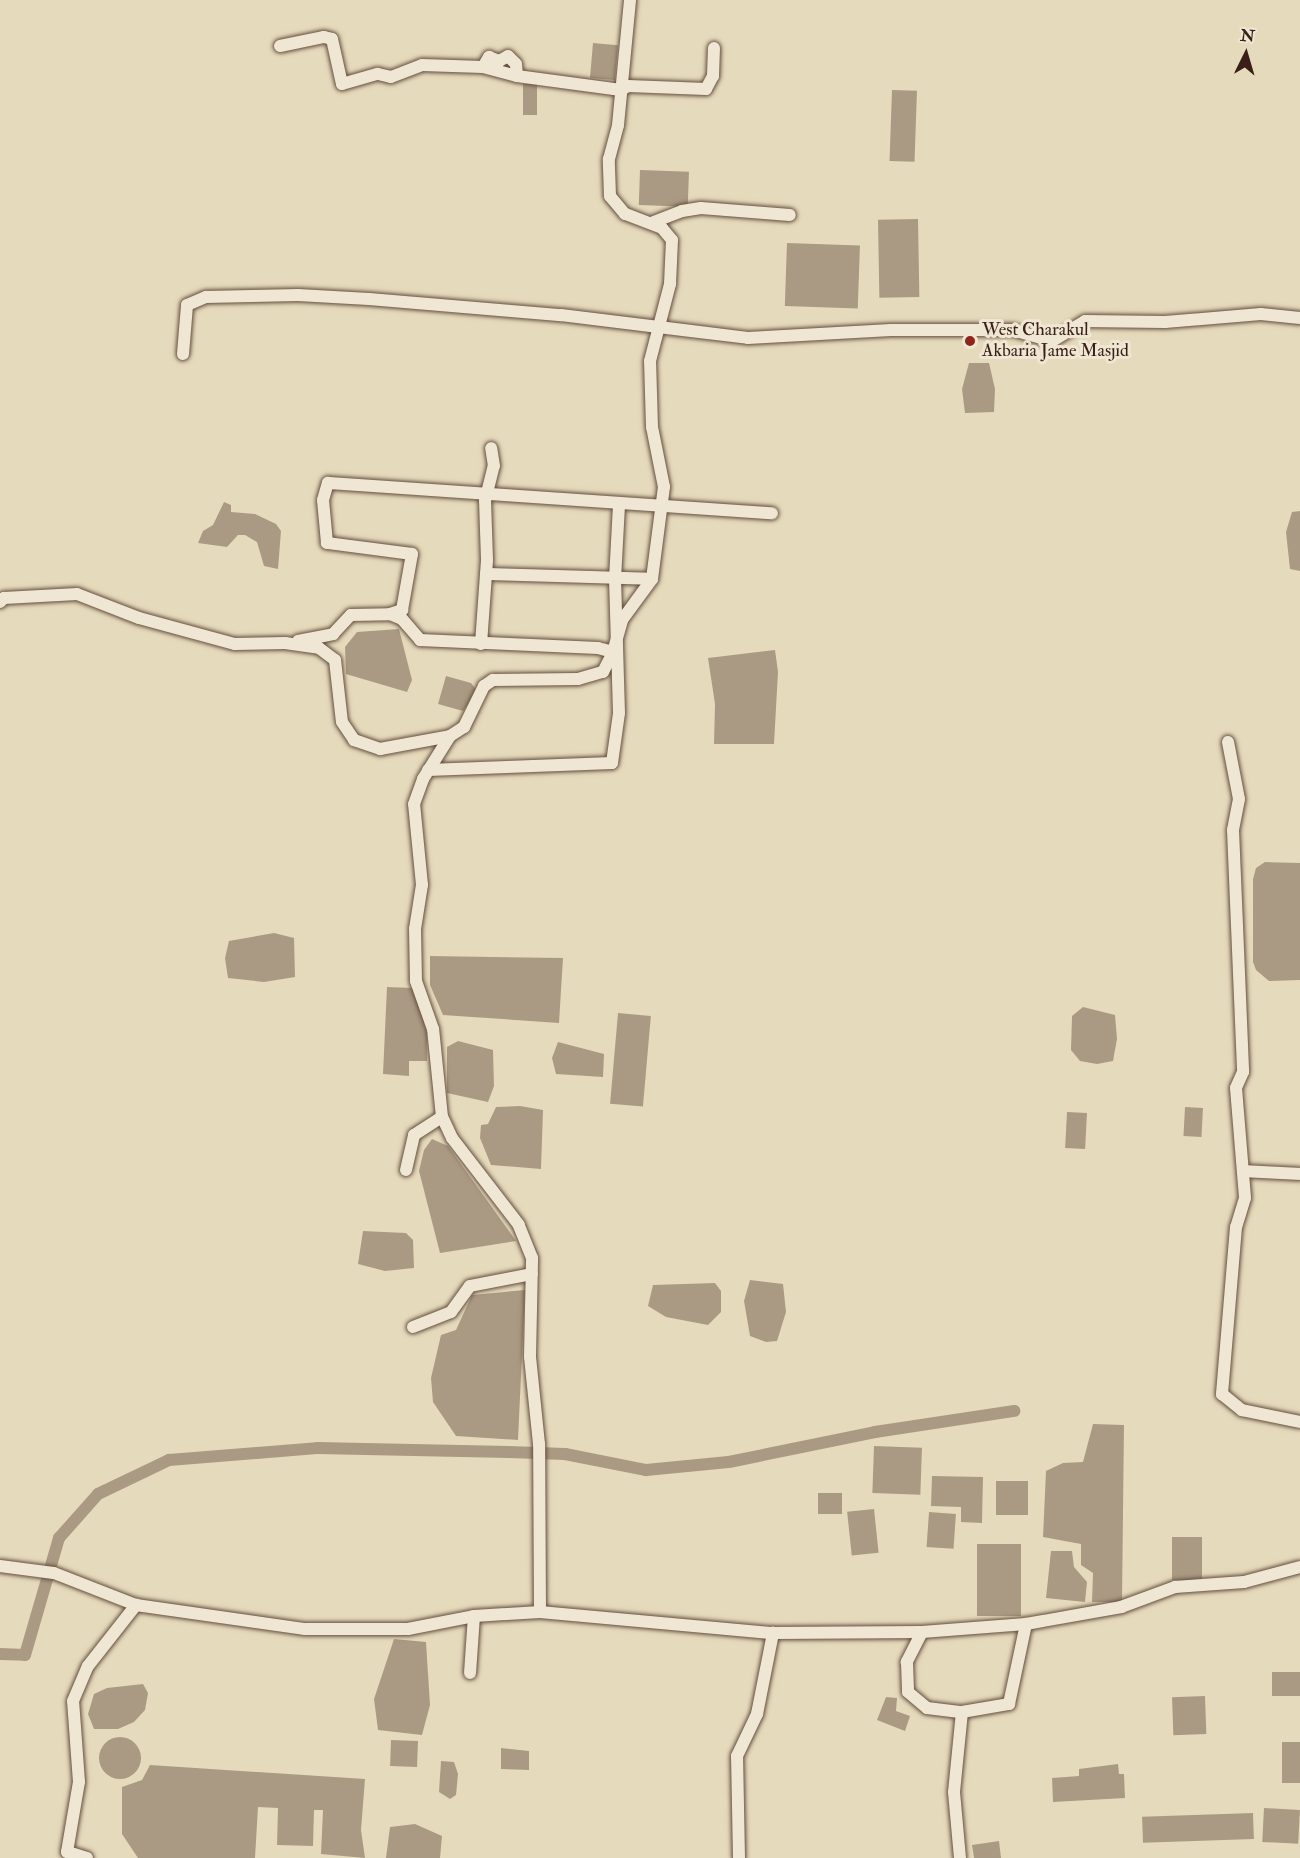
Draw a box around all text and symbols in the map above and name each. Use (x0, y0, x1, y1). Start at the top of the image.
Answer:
north arrow (1216, 24, 1276, 84)
text: N (1240, 25, 1256, 47)
place label: West Charakul Akbaria Jame Masjid (982, 320, 1129, 362)
marker: West Charakul Akbaria Jame Masjid (963, 334, 977, 348)

